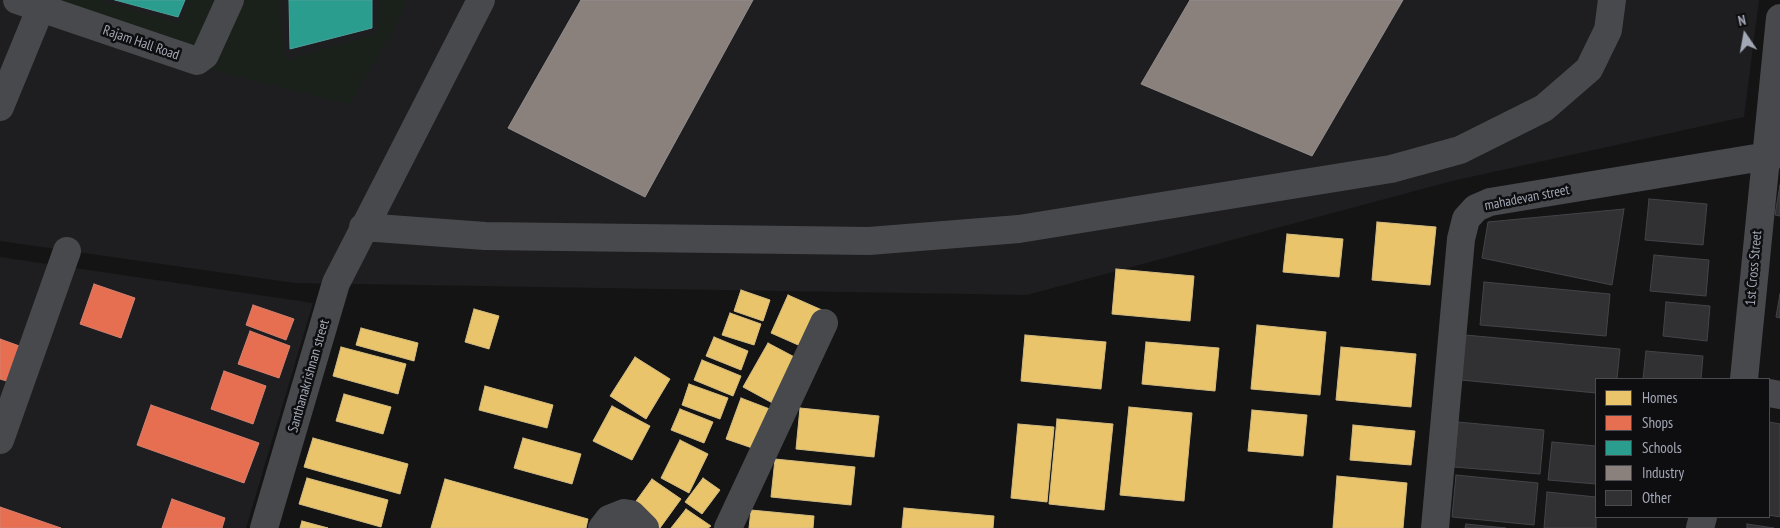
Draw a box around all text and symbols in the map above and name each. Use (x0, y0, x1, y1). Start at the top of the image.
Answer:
north arrow (1720, 10, 1770, 60)
text: N (1736, 11, 1747, 30)
street label: Rajam Hall Road (101, 22, 181, 64)
street label: mahadevan street (1483, 182, 1571, 214)
street label: 1st Cross Street (1742, 230, 1766, 306)
street label: Santhanakrishnan street (285, 318, 333, 434)
legend (1595, 378, 1770, 518)
text: Homes (1642, 388, 1678, 407)
text: Shops (1642, 413, 1673, 432)
text: Schools (1642, 438, 1682, 457)
text: Industry (1642, 463, 1684, 482)
text: Other (1642, 488, 1671, 507)

